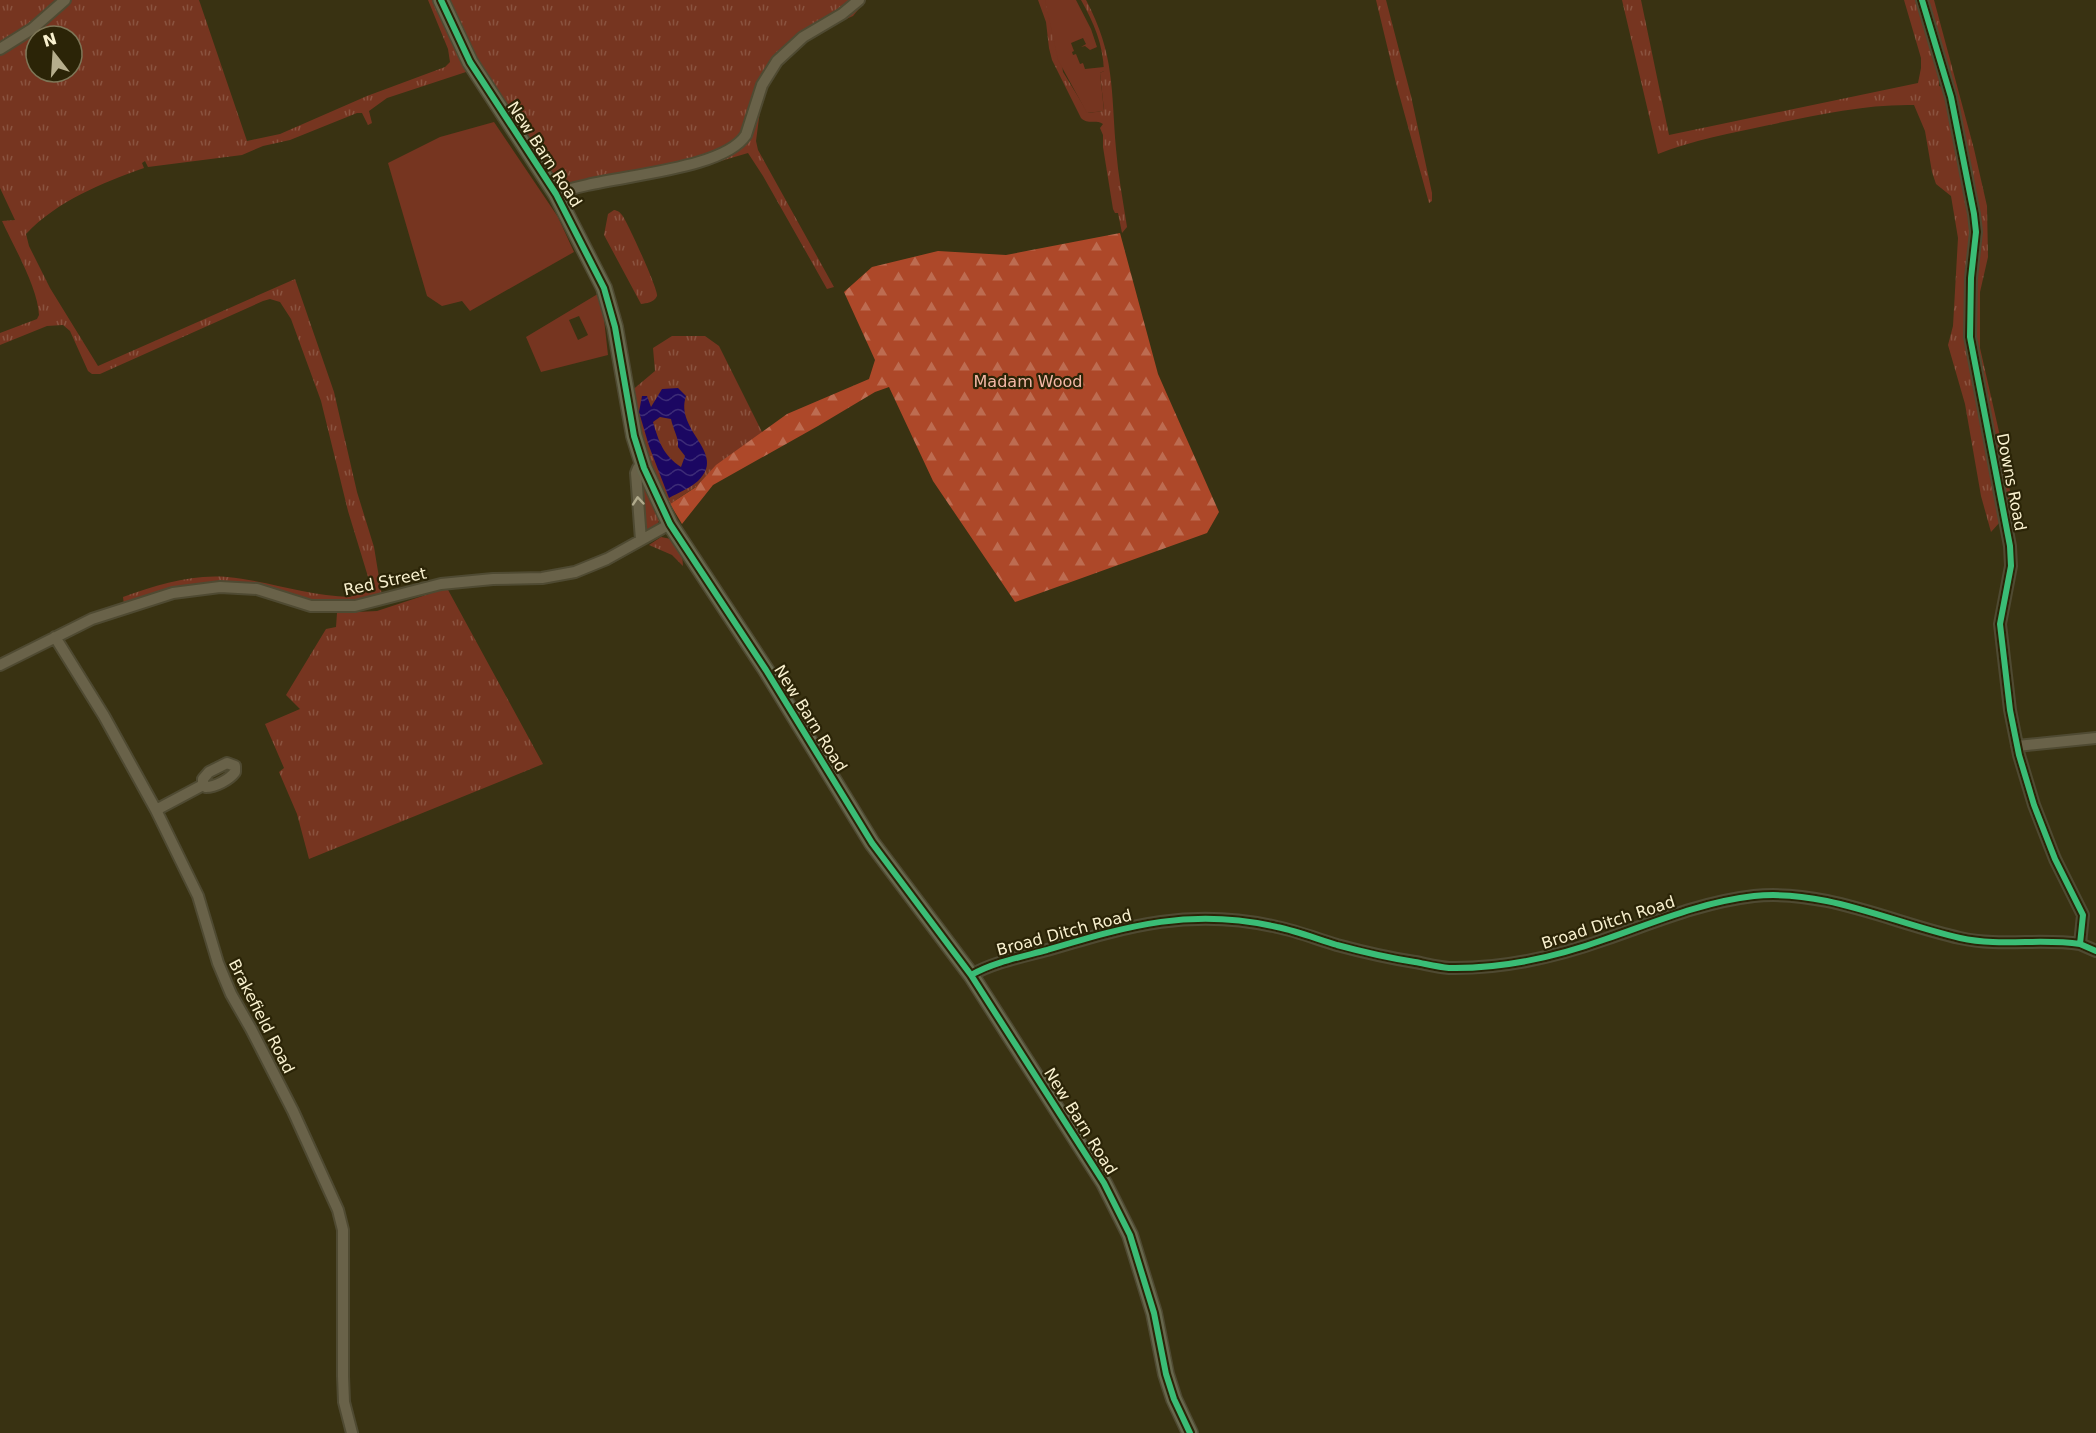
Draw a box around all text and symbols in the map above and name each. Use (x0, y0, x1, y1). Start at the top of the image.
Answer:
north arrow (24, 24, 84, 84)
text: N (41, 29, 59, 51)
street label: New Barn Road (503, 98, 586, 211)
park label: Madam Wood (974, 372, 1082, 391)
street label: Downs Road (1993, 432, 2030, 532)
one-way arrow (632, 496, 645, 505)
street label: Red Street (342, 563, 428, 600)
street label: New Barn Road (770, 661, 851, 775)
street label: Broad Ditch Road (1539, 892, 1677, 953)
street label: Broad Ditch Road (994, 905, 1134, 960)
street label: Brakefield Road (225, 956, 299, 1077)
street label: New Barn Road (1040, 1064, 1121, 1178)

